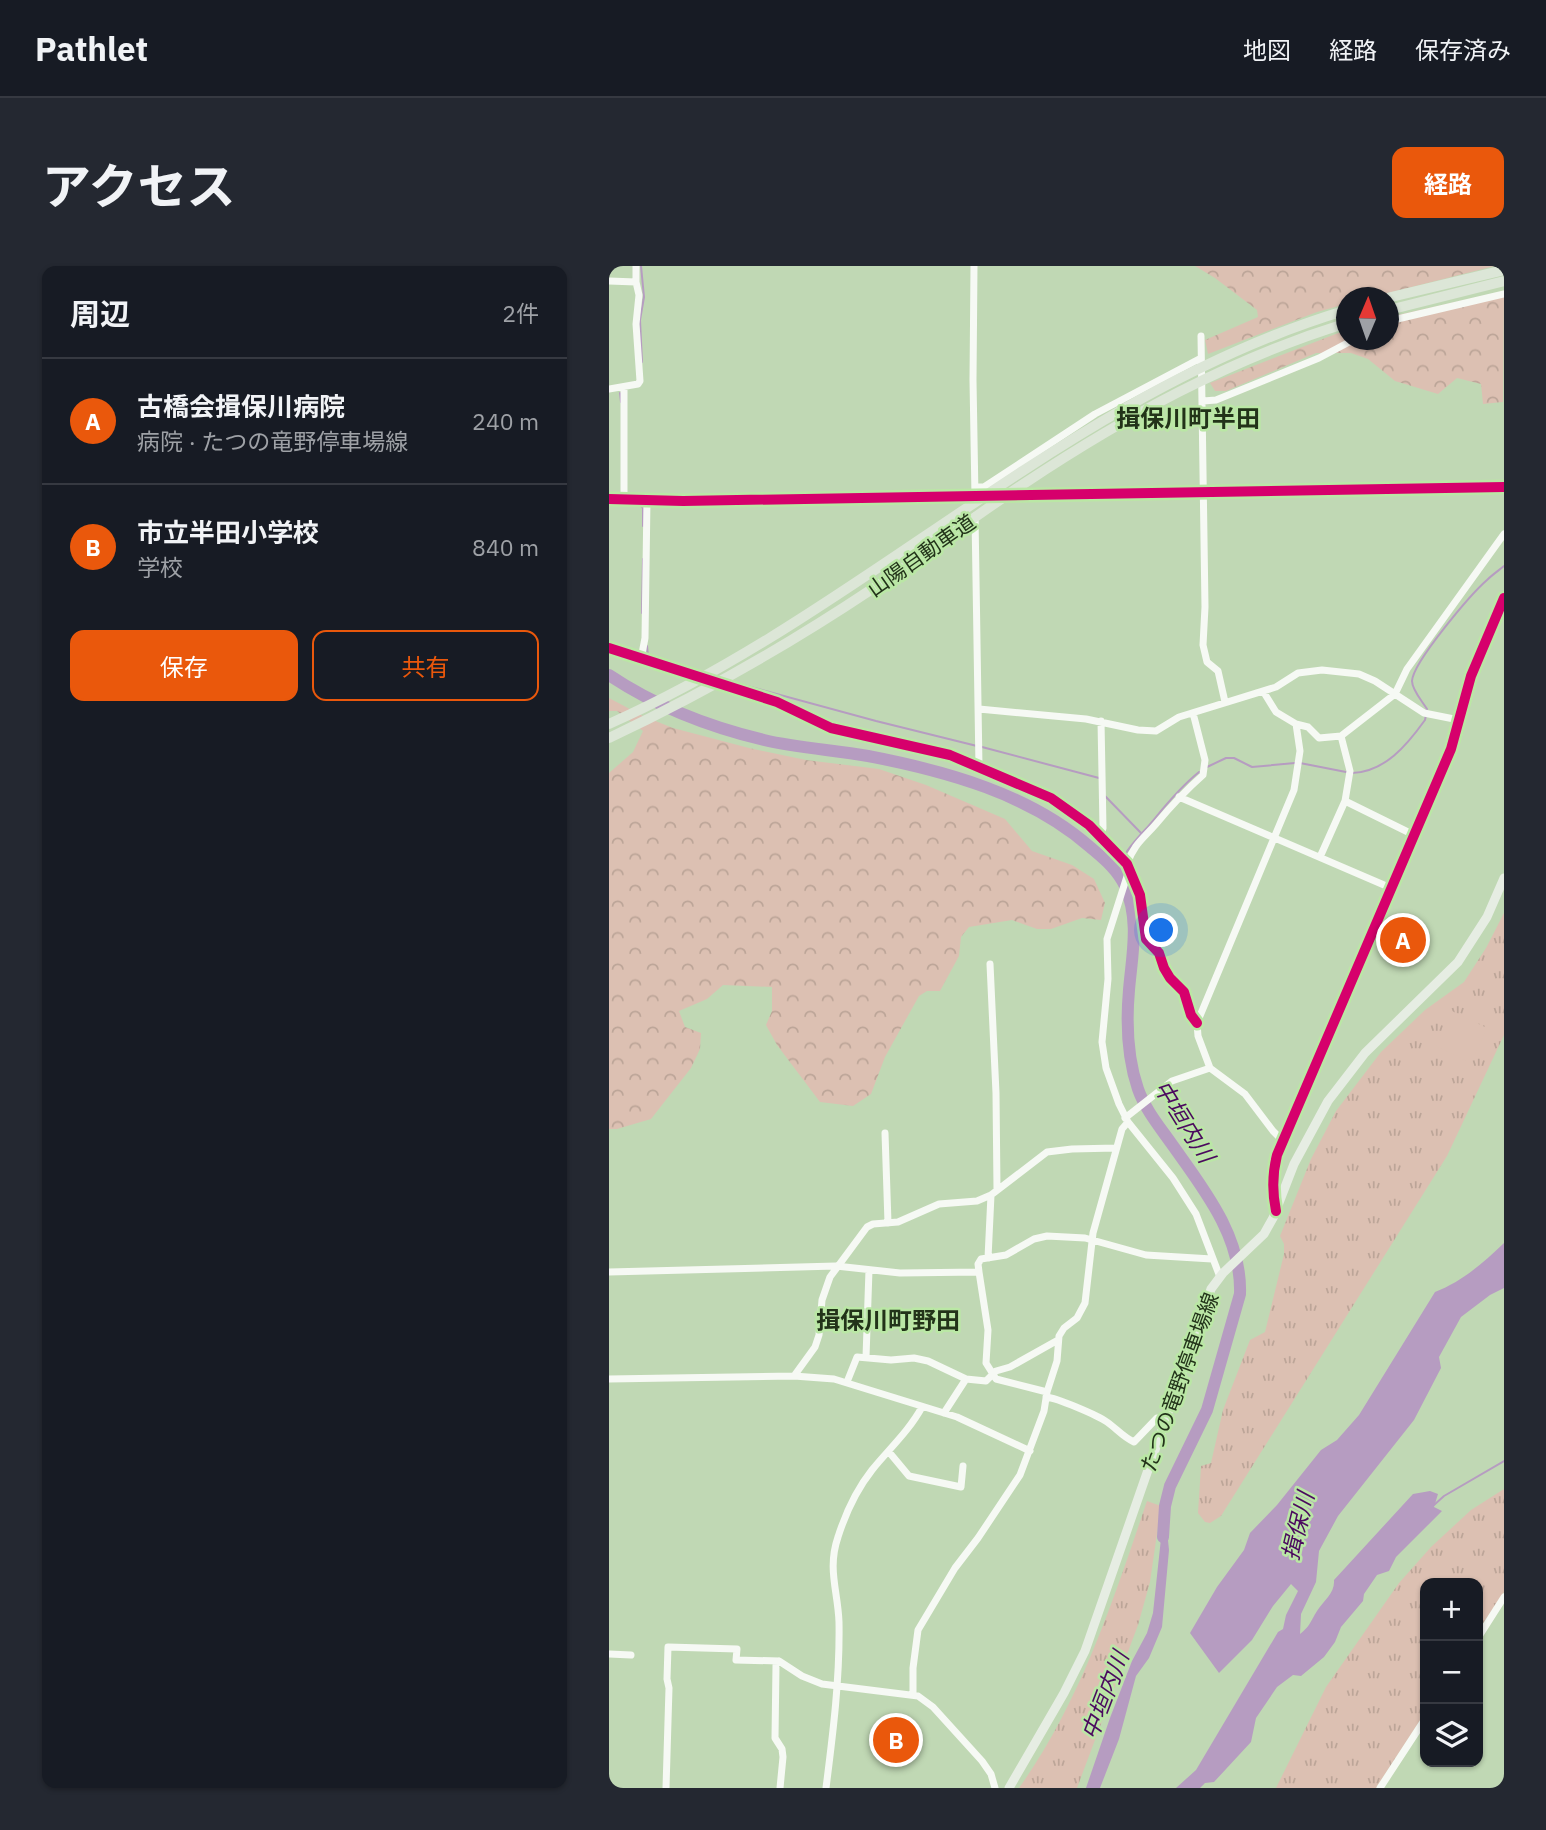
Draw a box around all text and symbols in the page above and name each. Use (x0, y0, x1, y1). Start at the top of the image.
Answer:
text: Pathlet (35, 27, 148, 70)
text: 地図 (1243, 34, 1291, 66)
text: 経路 (1329, 34, 1377, 66)
text: 保存済み (1415, 34, 1511, 66)
button: 経路 (1392, 147, 1504, 218)
text: アクセス (42, 154, 236, 217)
north arrow (1336, 287, 1399, 350)
text: 周辺 (70, 294, 130, 333)
text: 2件 (502, 298, 539, 328)
text: 古橋会揖保川病院 (137, 389, 345, 423)
district label: 揖保川町半田 (1116, 402, 1260, 434)
text: A (85, 406, 101, 436)
text: 240 m (472, 406, 539, 436)
text: 病院 · たつの竜野停車場線 (137, 426, 408, 456)
street label: 山陽自動車道 (861, 507, 981, 603)
text: 市立半田小学校 (137, 515, 319, 549)
text: B (85, 532, 101, 562)
text: 840 m (472, 532, 539, 562)
text: 学校 (137, 552, 183, 582)
button: 保存 (70, 630, 298, 701)
button: 共有 (312, 630, 539, 701)
your location (1144, 913, 1178, 947)
pin: A (1380, 914, 1426, 966)
water label: 中垣内川 (1148, 1074, 1224, 1171)
street label: たつの竜野停車場線 (1134, 1288, 1224, 1476)
district label: 揖保川町野田 (816, 1304, 960, 1336)
water label: 揖保川 (1274, 1486, 1321, 1563)
map controls (1420, 1578, 1483, 1767)
button: + (1420, 1578, 1483, 1641)
button: − (1420, 1641, 1483, 1704)
water label: 中垣内川 (1074, 1644, 1136, 1743)
button: layers (1420, 1704, 1483, 1767)
pin: B (873, 1714, 919, 1766)

